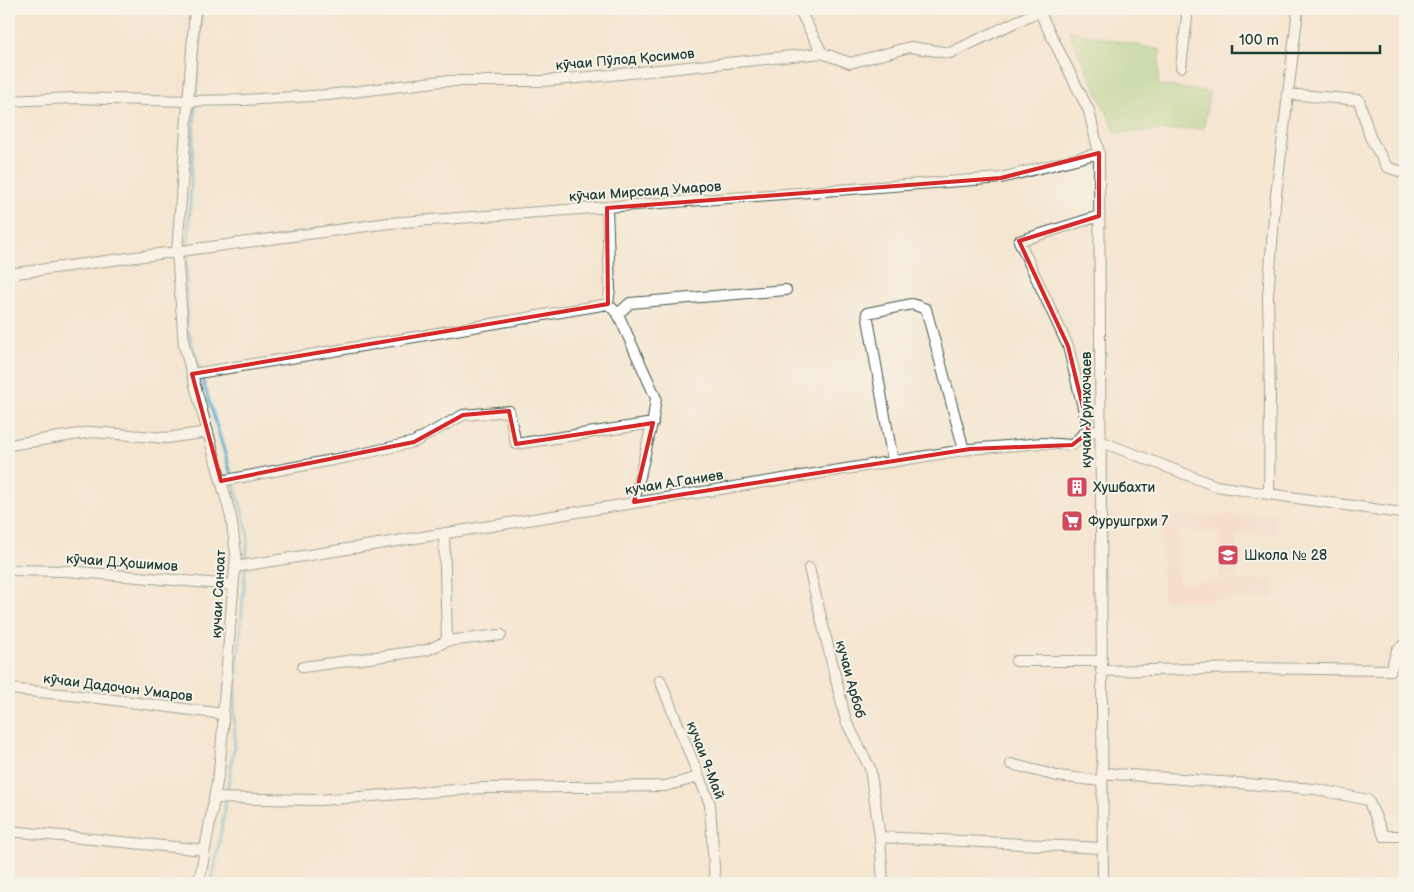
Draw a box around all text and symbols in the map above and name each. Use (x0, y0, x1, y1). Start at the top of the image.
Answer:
scale bar (1232, 22, 1379, 54)
text: 100 m (1239, 31, 1279, 50)
street label: кӯчаи Пӯлод Қосимов (555, 45, 696, 74)
street label: кӯчаи Мирсаид Умаров (568, 178, 722, 205)
street label: кучаи Урунхочаев (1078, 351, 1095, 468)
street label: кучаи А.Ганиев (624, 466, 725, 499)
building icon: Хушбахти (1065, 475, 1089, 499)
place label: Хушбахти (1093, 479, 1155, 496)
supermarket icon: Фурушгрхи 7 (1060, 509, 1084, 533)
place label: Фурушгрхи 7 (1088, 513, 1168, 530)
school or university icon: Школа № 28 (1216, 543, 1240, 567)
place label: Школа № 28 (1244, 547, 1327, 564)
street label: кучаи Саноат (208, 549, 229, 639)
street label: кӯчаи Д.Ҳошимов (66, 550, 179, 575)
street label: кучаи Арбоб (832, 638, 869, 720)
street label: кӯчаи Дадоҷон Умаров (42, 670, 194, 705)
street label: кучаи 9-Май (683, 719, 728, 802)

